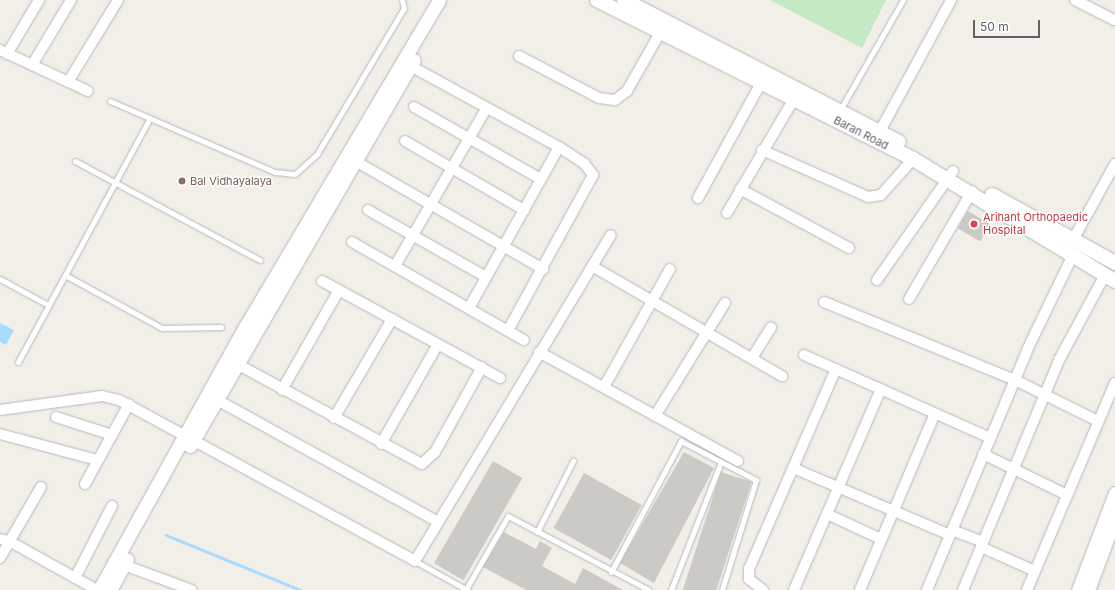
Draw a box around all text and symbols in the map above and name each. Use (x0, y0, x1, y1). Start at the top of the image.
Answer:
scale bar (975, 12, 1042, 38)
text: 50 m (980, 19, 1009, 34)
street label: Baran Road (831, 114, 891, 152)
place label: Bal Vidhayalaya (190, 174, 272, 188)
marker: Bal Vidhayalaya (177, 176, 187, 186)
place label: Arihant Orthopaedic Hospital (983, 211, 1088, 237)
marker: Arihant Orthopaedic Hospital (968, 218, 980, 230)

